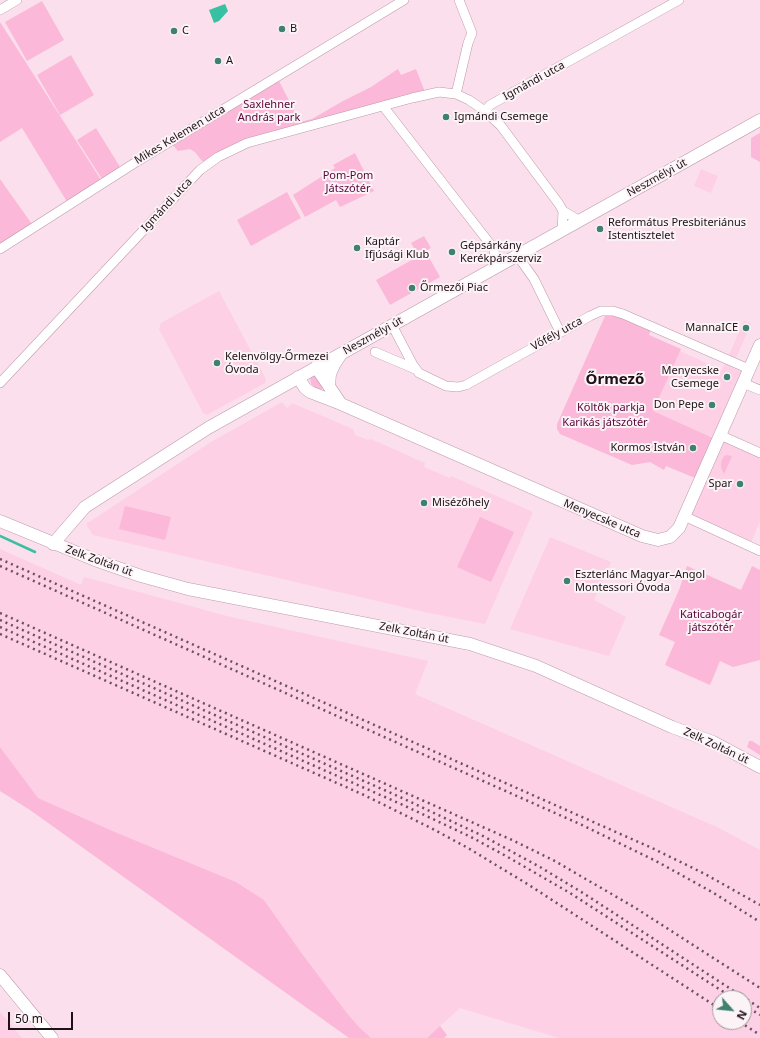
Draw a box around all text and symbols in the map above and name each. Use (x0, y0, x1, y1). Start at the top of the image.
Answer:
place label: B (290, 22, 297, 36)
place label: C (182, 24, 189, 38)
marker: B (277, 24, 287, 34)
marker: C (169, 26, 179, 36)
place label: A (226, 54, 233, 68)
marker: A (213, 56, 223, 66)
street label: Igmándi utca (501, 59, 567, 103)
park label: Saxlehner András park (238, 98, 300, 124)
street label: Mikes Kelemen utca (132, 103, 228, 167)
place label: Igmándi Csemege (454, 110, 548, 124)
marker: Igmándi Csemege (441, 112, 451, 122)
street label: Neszmélyi út (625, 156, 689, 200)
park label: Pom-Pom Játszótér (323, 169, 373, 195)
street label: Igmándi utca (139, 175, 195, 235)
place label: Református Presbiteriánus Istentisztelet (608, 216, 746, 242)
marker: Református Presbiteriánus Istentisztelet (595, 224, 605, 234)
place label: Kaptár Ifjúsági Klub (365, 235, 429, 261)
place label: Gépsárkány Kerékpárszerviz (460, 239, 542, 265)
marker: Kaptár Ifjúsági Klub (352, 243, 362, 253)
marker: Gépsárkány Kerékpárszerviz (447, 247, 457, 257)
place label: Őrmezői Piac (420, 281, 488, 295)
marker: Őrmezői Piac (407, 283, 417, 293)
street label: Neszmélyi út (341, 314, 405, 358)
street label: Vőfély utca (529, 315, 585, 353)
place label: MannaICE (685, 321, 738, 335)
marker: MannaICE (741, 323, 751, 333)
place label: Kelenvölgy-Őrmezei Óvoda (225, 350, 329, 376)
marker: Kelenvölgy-Őrmezei Óvoda (212, 358, 222, 368)
place label: Menyecske Csemege (662, 364, 719, 390)
district label: Őrmező (586, 371, 644, 389)
marker: Menyecske Csemege (722, 372, 732, 382)
place label: Don Pepe (654, 398, 704, 412)
marker: Don Pepe (707, 400, 717, 410)
park label: Költők parkja (577, 401, 645, 415)
park label: Karikás játszótér (562, 416, 648, 430)
place label: Kormos István (610, 441, 685, 455)
marker: Kormos István (688, 443, 698, 453)
place label: Spar (708, 477, 732, 491)
marker: Spar (735, 479, 745, 489)
place label: Misézőhely (432, 496, 489, 510)
street label: Menyecske utca (561, 497, 643, 541)
marker: Misézőhely (419, 498, 429, 508)
street label: Zelk Zoltán út (64, 543, 134, 579)
place label: Eszterlánc Magyar–Angol Montessori Óvoda (575, 568, 705, 594)
marker: Eszterlánc Magyar–Angol Montessori Óvoda (562, 576, 572, 586)
park label: Katicabogár játszótér (680, 608, 742, 634)
street label: Zelk Zoltán út (378, 620, 450, 646)
street label: Zelk Zoltán út (681, 725, 751, 767)
north arrow (712, 990, 752, 1030)
scale bar (10, 1004, 75, 1030)
text: N (734, 1008, 751, 1023)
text: 50 m (15, 1010, 43, 1027)

